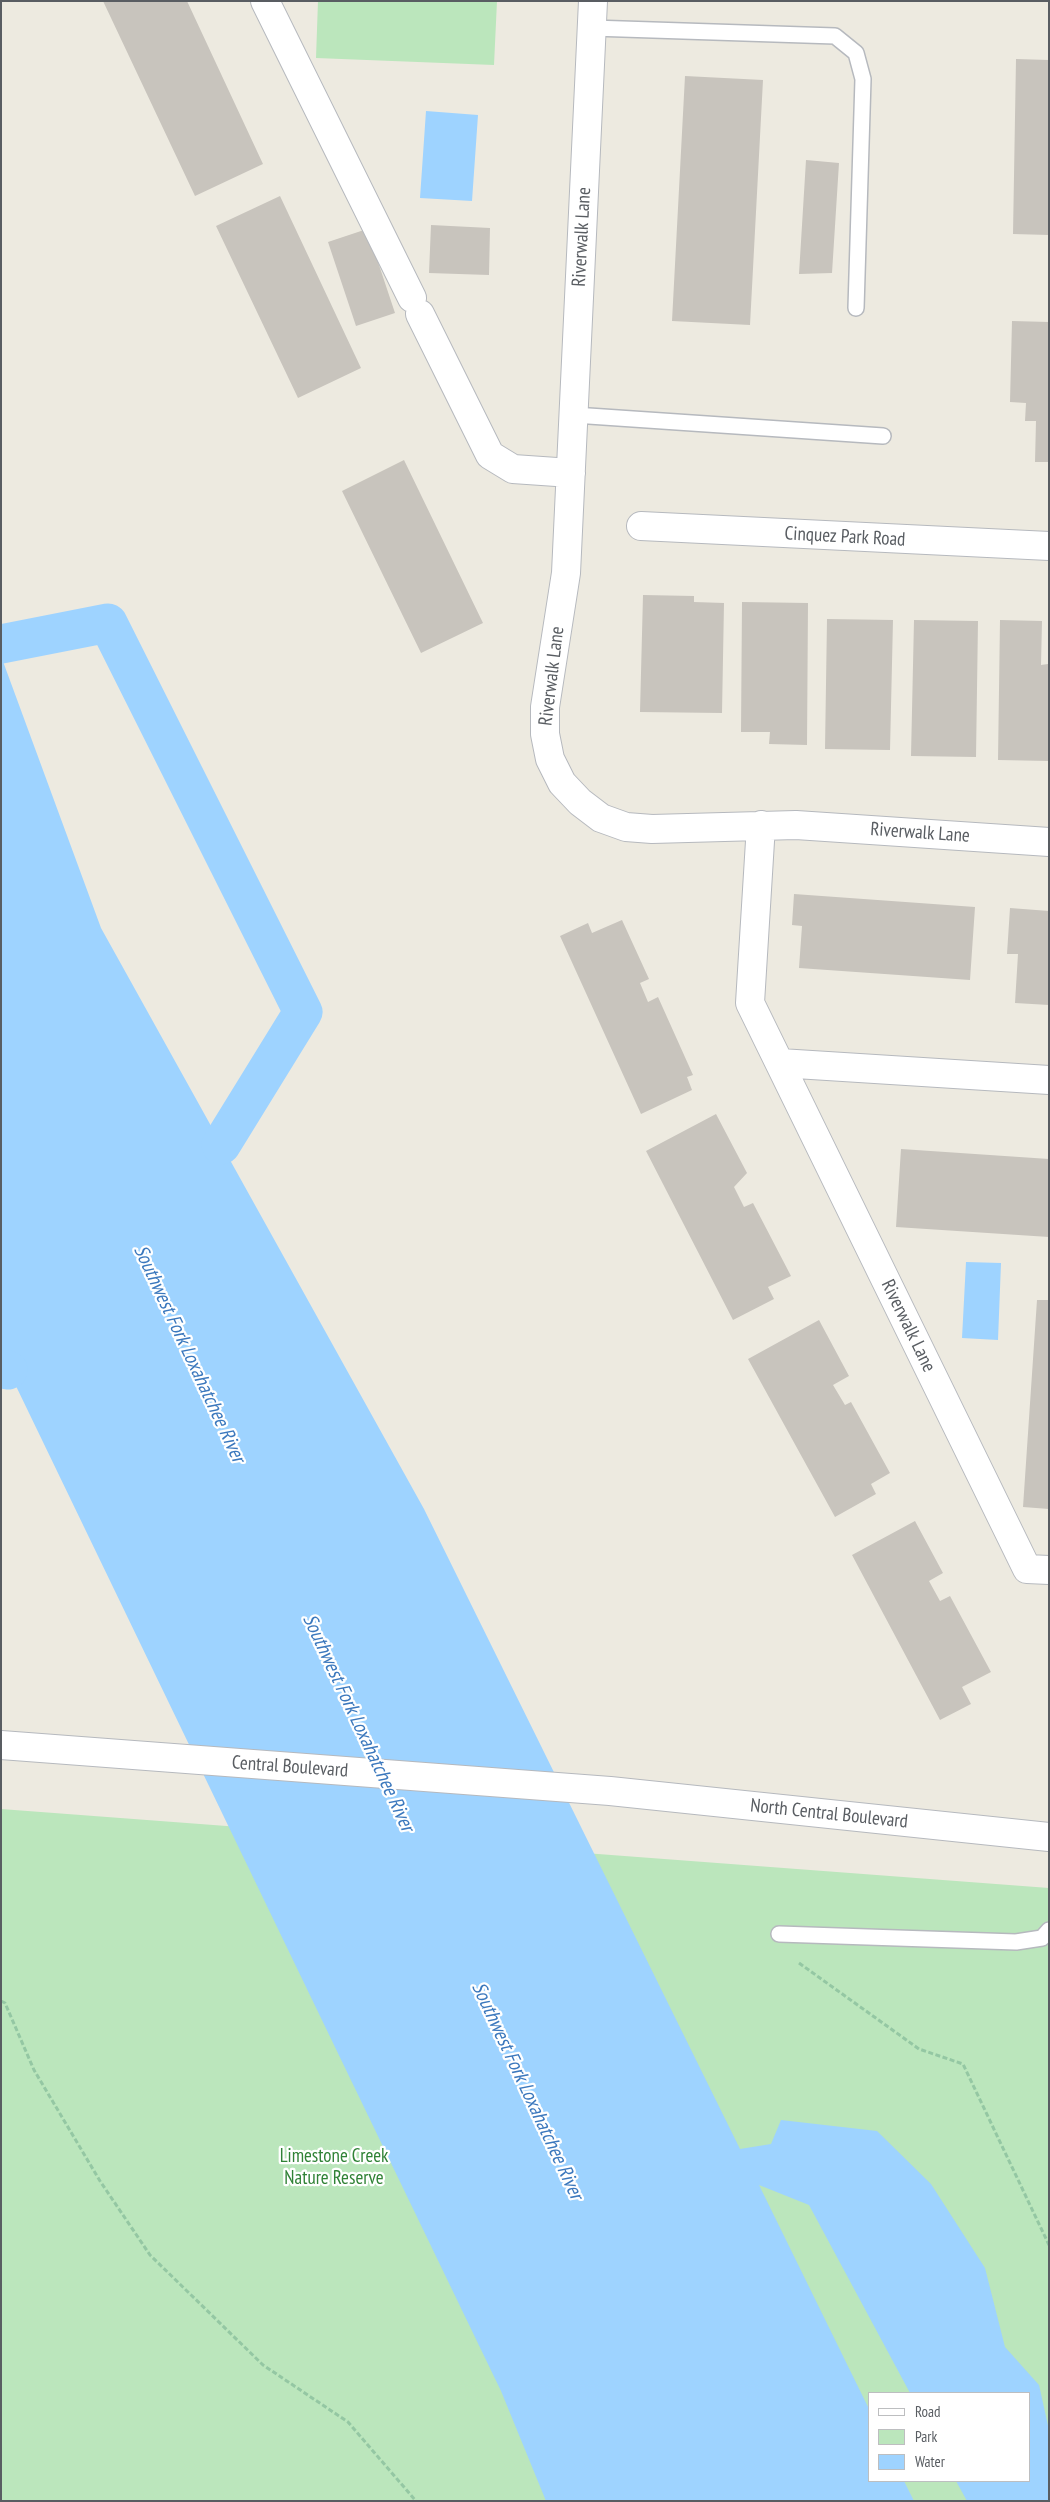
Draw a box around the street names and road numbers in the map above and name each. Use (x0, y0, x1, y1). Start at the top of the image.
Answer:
street label: Riverwalk Lane (568, 187, 596, 287)
street label: Cinquez Park Road (784, 522, 906, 552)
street label: Riverwalk Lane (535, 625, 569, 727)
street label: Riverwalk Lane (869, 818, 971, 848)
street label: Riverwalk Lane (876, 1276, 940, 1376)
street label: Central Boulevard (231, 1752, 349, 1782)
street label: North Central Boulevard (749, 1794, 909, 1834)

